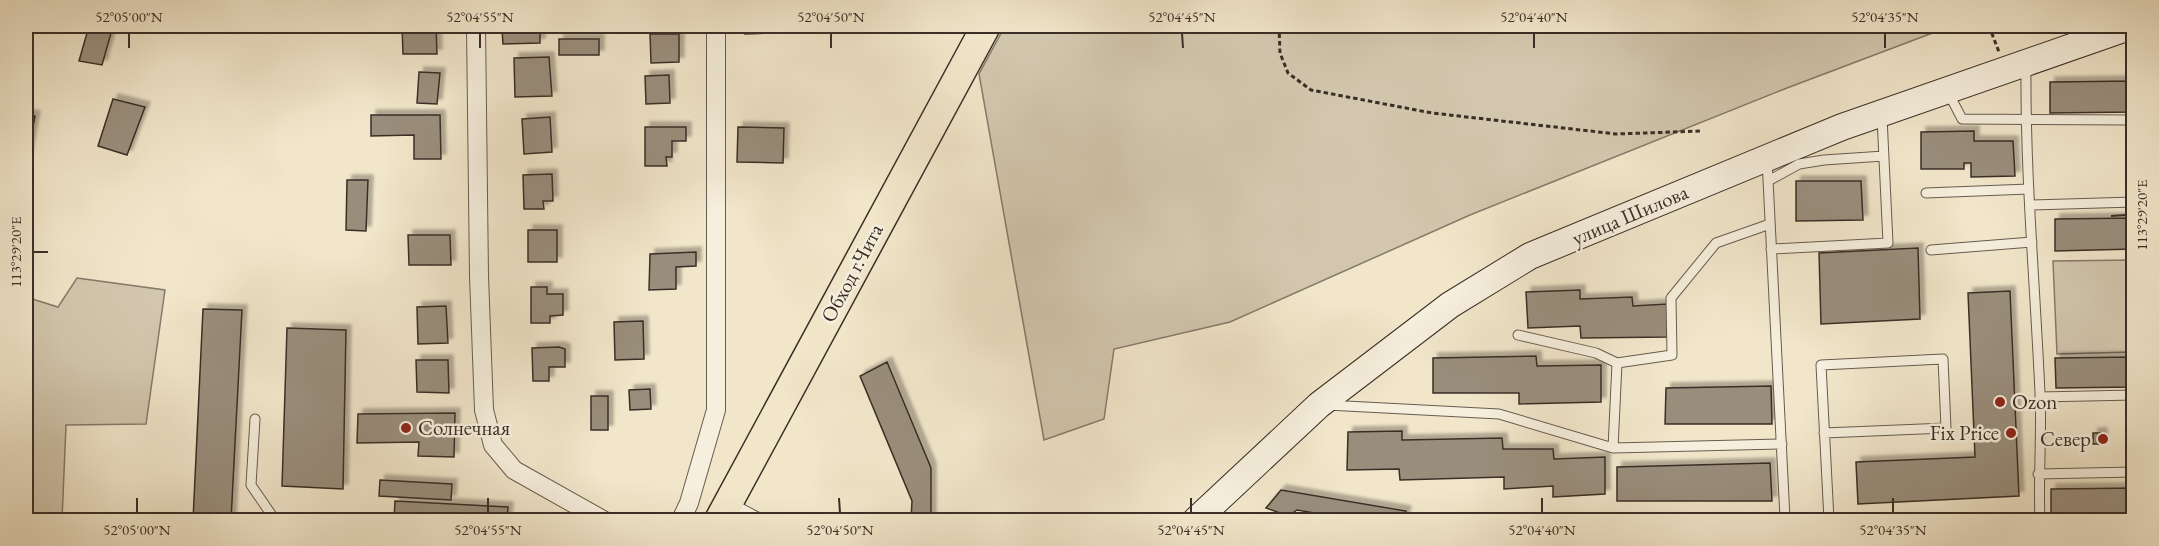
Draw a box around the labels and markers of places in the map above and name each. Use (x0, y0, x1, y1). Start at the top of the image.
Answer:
place label: Ozon (2012, 388, 2057, 415)
marker: Ozon (1993, 395, 2007, 409)
place label: Солнечная (418, 414, 510, 441)
place label: Fix Price (1930, 419, 1999, 446)
marker: Солнечная (399, 421, 413, 435)
place label: Север (2040, 425, 2091, 452)
marker: Fix Price (2004, 426, 2018, 440)
marker: Север (2096, 432, 2110, 446)

